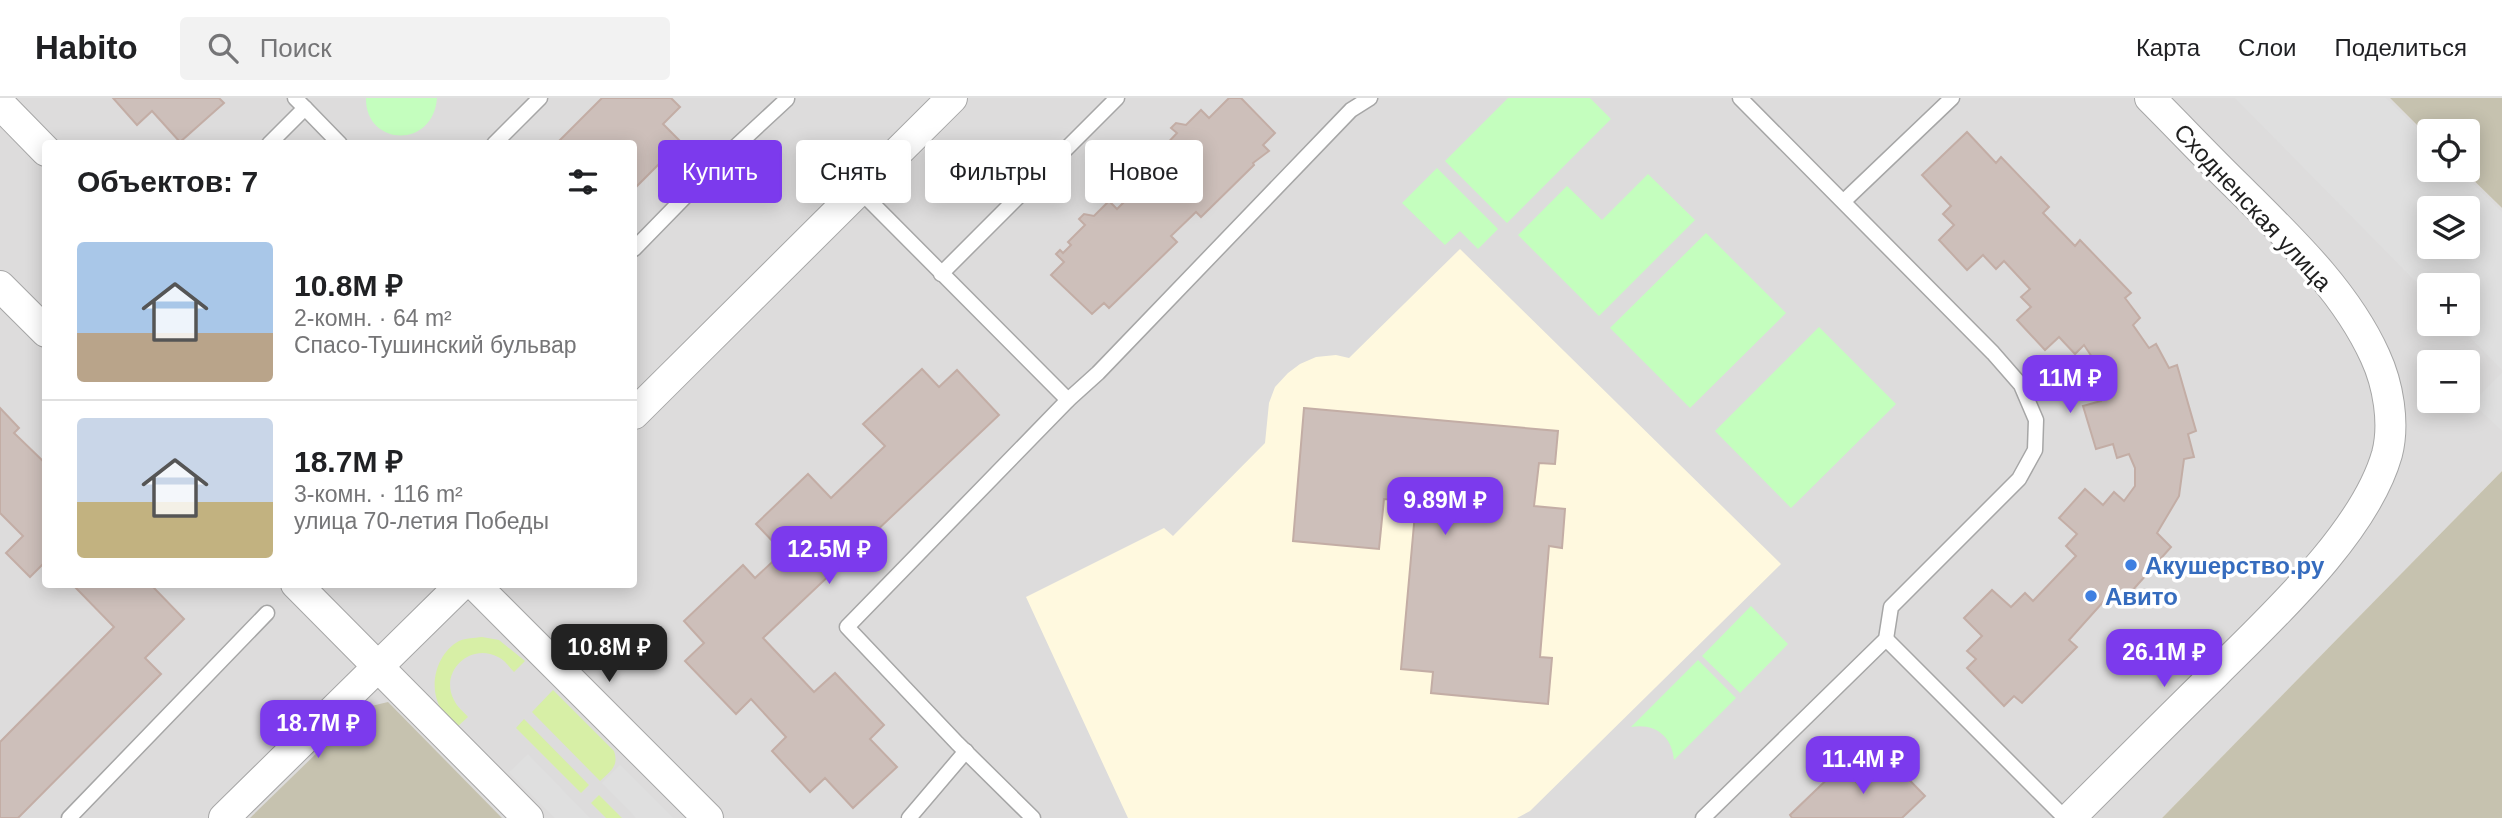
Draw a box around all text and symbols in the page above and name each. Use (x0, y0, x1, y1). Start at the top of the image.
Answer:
search box (180, 17, 670, 80)
text: Habito (35, 29, 138, 66)
icon: search (204, 29, 242, 67)
text: Поиск (260, 33, 332, 63)
text: Карта (2136, 34, 2200, 61)
text: Слои (2238, 34, 2296, 61)
text: Поделиться (2334, 34, 2467, 61)
street label: Сходненская улица (2169, 118, 2338, 296)
map controls (2417, 119, 2480, 413)
button: locate (2417, 119, 2480, 182)
chip: Купить (658, 140, 782, 203)
chip: Снять (796, 140, 911, 203)
chip: Фильтры (925, 140, 1071, 203)
chip: Новое (1085, 140, 1203, 203)
icon: filters (564, 163, 602, 201)
text: Объектов: 7 (77, 165, 258, 198)
button: layers (2417, 196, 2480, 259)
text: 10.8M ₽ (294, 269, 403, 302)
icon: home (133, 270, 217, 354)
button: + (2417, 273, 2480, 336)
text: 2-комн. · 64 m² (294, 305, 452, 331)
text: Спасо-Тушинский бульвар (294, 332, 577, 358)
button: − (2417, 350, 2480, 413)
pin: 11M ₽ (2021, 356, 2119, 415)
text: 11M ₽ (2038, 365, 2102, 391)
text: 18.7M ₽ (294, 445, 403, 478)
icon: home (133, 446, 217, 530)
pin: 9.89M ₽ (1380, 478, 1510, 537)
text: 3-комн. · 116 m² (294, 481, 463, 507)
text: 9.89M ₽ (1403, 487, 1487, 513)
text: улица 70-летия Победы (294, 508, 549, 534)
pin: 12.5M ₽ (764, 526, 894, 586)
text: 12.5M ₽ (787, 536, 871, 562)
place label: Акушерство.ру (2145, 552, 2325, 579)
marker: Акушерство.ру (2123, 557, 2139, 573)
place label: Авито (2105, 583, 2178, 610)
marker: Авито (2083, 588, 2099, 604)
pin: 10.8M ₽ (544, 624, 674, 684)
pin: 26.1M ₽ (2099, 630, 2229, 689)
text: 10.8M ₽ (567, 634, 651, 660)
text: 26.1M ₽ (2122, 639, 2206, 665)
pin: 18.7M ₽ (253, 700, 383, 760)
text: 18.7M ₽ (276, 710, 360, 736)
pin: 11.4M ₽ (1798, 736, 1928, 796)
text: 11.4M ₽ (1822, 746, 1904, 772)

